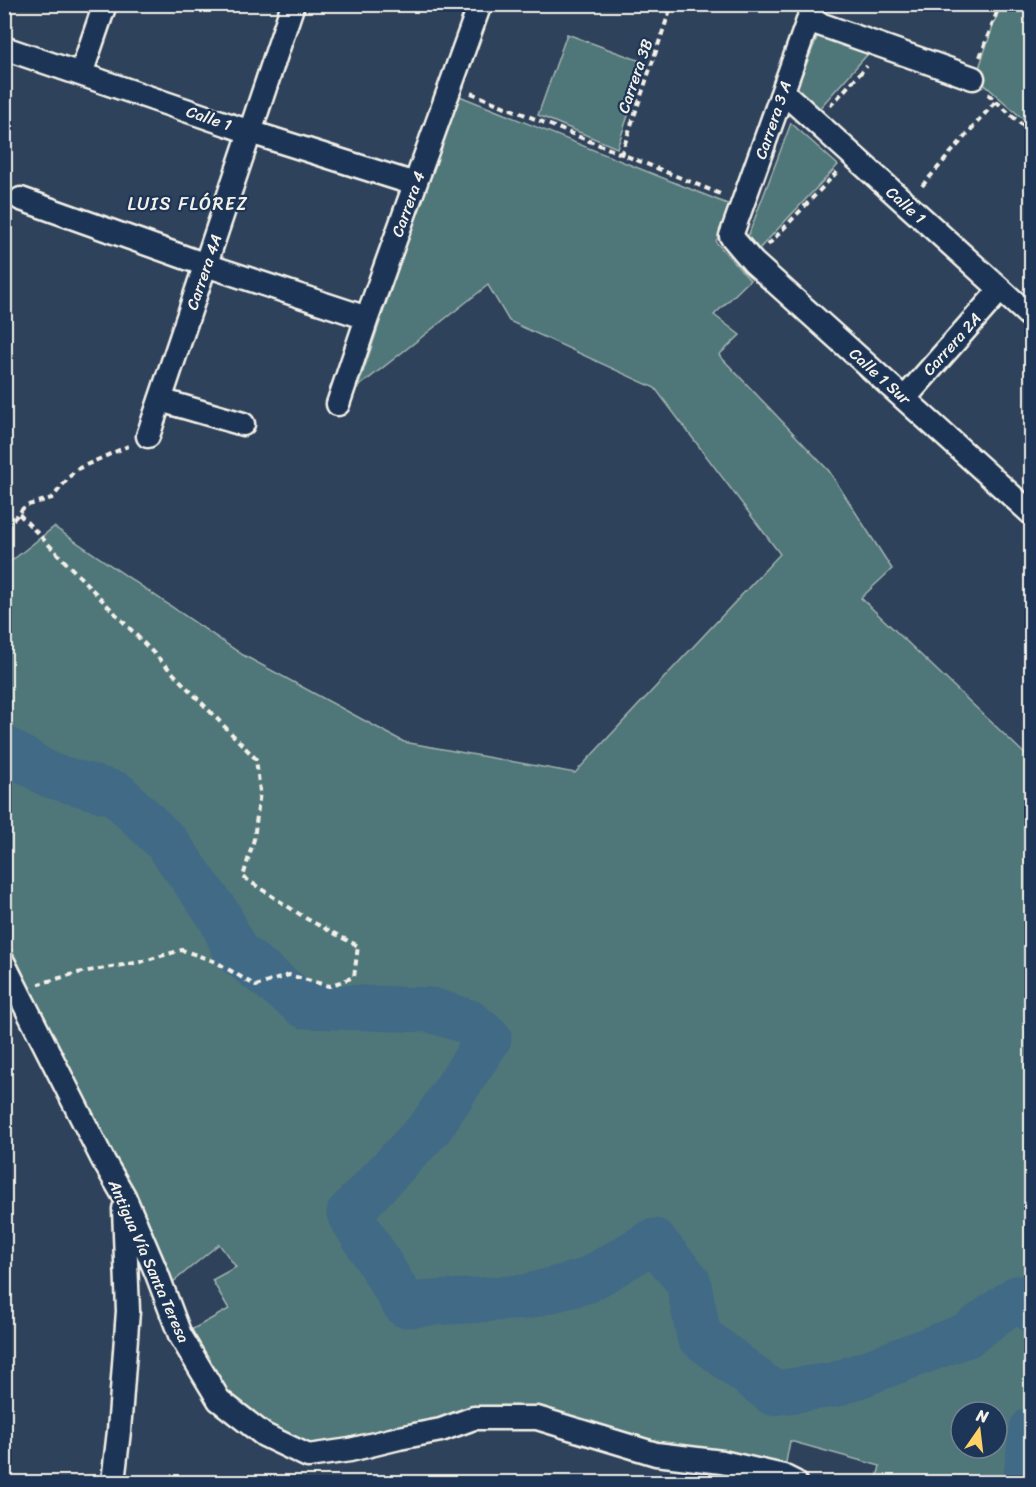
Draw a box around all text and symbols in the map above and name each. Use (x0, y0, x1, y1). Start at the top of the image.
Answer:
street label: Carrera 3B (609, 35, 661, 117)
street label: Carrera 3 A (746, 77, 800, 163)
street label: Calle 1 (182, 97, 236, 139)
street label: Carrera 4 (383, 167, 433, 241)
street label: Calle 1 (879, 179, 933, 231)
district label: LUIS FLÓREZ (127, 188, 249, 220)
street label: Carrera 4A (177, 230, 231, 314)
street label: Carrera 2A (915, 305, 989, 383)
street label: Calle 1 Sur (842, 340, 919, 413)
street label: Antigua Vía Santa Teresa (99, 1174, 198, 1347)
north arrow (949, 1400, 1009, 1460)
text: N (973, 1400, 992, 1432)

